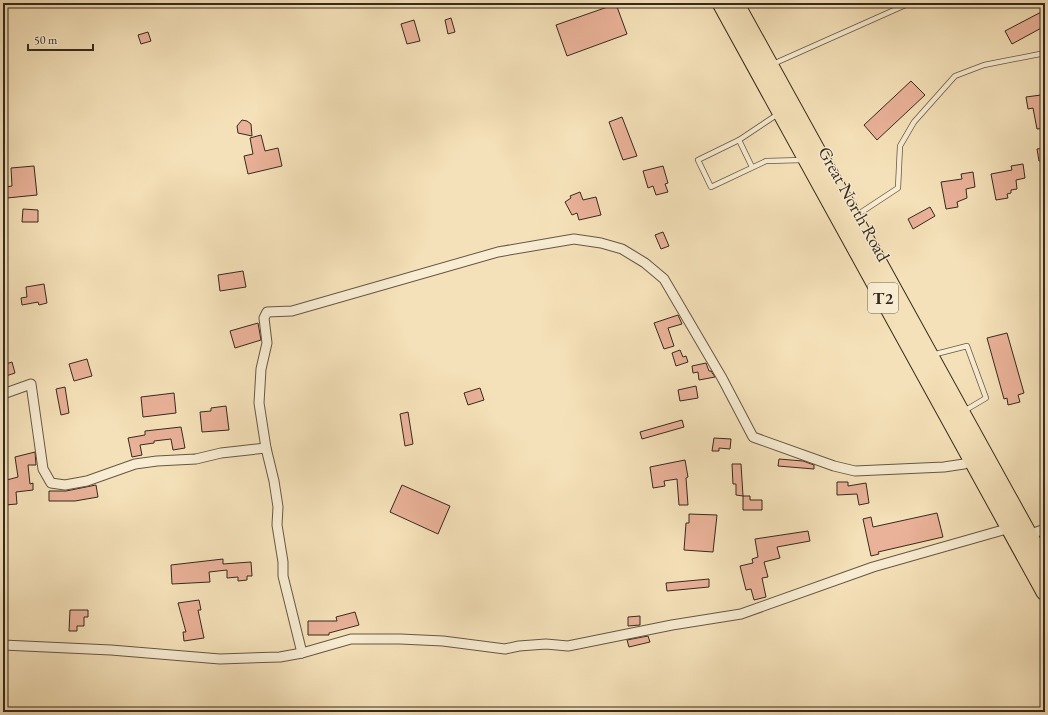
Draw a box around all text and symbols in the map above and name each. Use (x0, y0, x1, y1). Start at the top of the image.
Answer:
scale bar (28, 26, 93, 52)
text: 50 m (34, 32, 58, 48)
street label: Great North Road (813, 142, 896, 266)
road number: T2 (868, 283, 898, 313)

